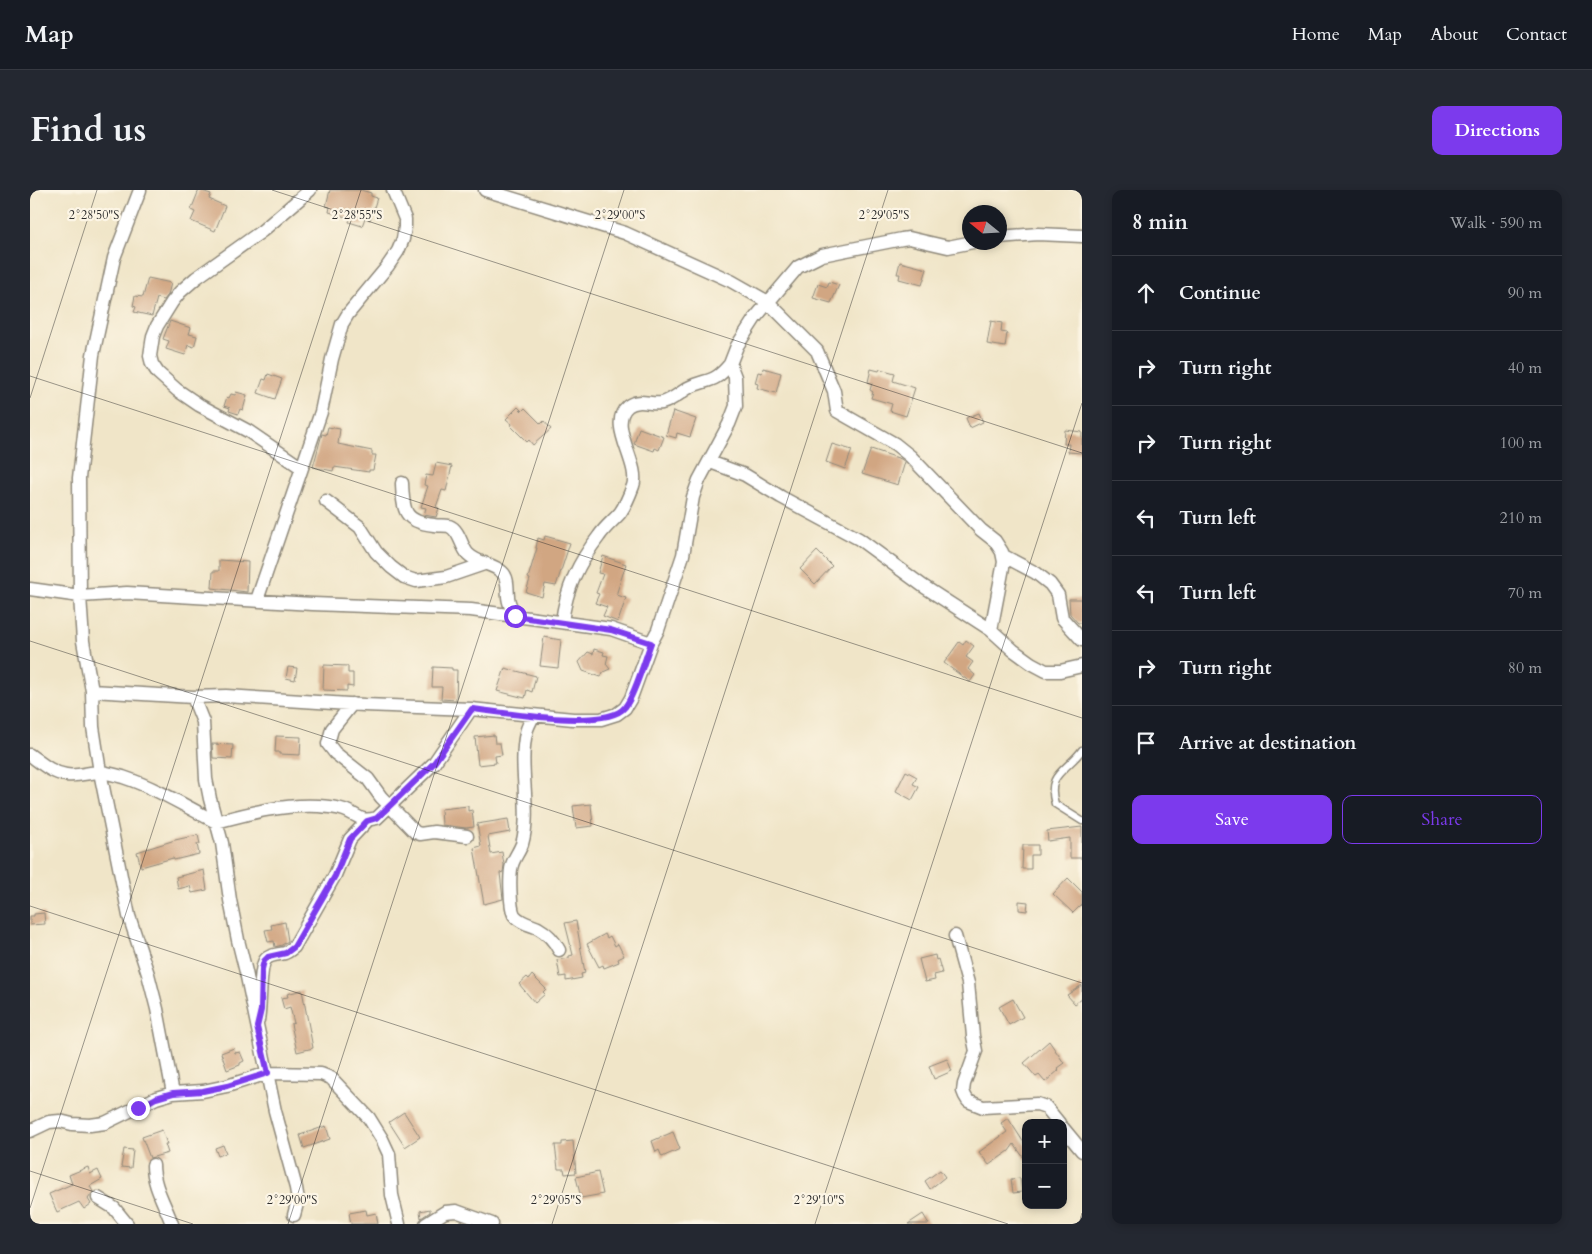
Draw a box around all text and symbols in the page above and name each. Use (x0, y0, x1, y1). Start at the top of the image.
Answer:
text: Map (25, 18, 74, 51)
text: Home (1292, 22, 1340, 47)
text: Map (1368, 22, 1402, 47)
text: About (1430, 22, 1478, 47)
text: Contact (1506, 22, 1567, 47)
text: Find us (30, 106, 146, 154)
button: Directions (1432, 106, 1562, 155)
north arrow (962, 205, 1007, 250)
text: 2°28'50"S (69, 207, 119, 223)
text: 2°28'55"S (332, 207, 382, 223)
text: 2°29'00"S (595, 207, 645, 223)
text: 2°29'05"S (859, 207, 909, 223)
text: 8 min (1132, 208, 1188, 237)
text: Walk · 590 m (1450, 212, 1542, 234)
icon: ahead (1132, 279, 1160, 307)
text: Continue (1179, 280, 1261, 306)
text: 90 m (1508, 282, 1542, 304)
icon: right (1132, 354, 1160, 382)
text: Turn right (1179, 355, 1271, 381)
text: 40 m (1508, 357, 1542, 379)
icon: right (1132, 429, 1160, 457)
text: Turn right (1179, 430, 1271, 456)
text: 100 m (1500, 432, 1542, 454)
icon: left (1132, 504, 1160, 532)
text: Turn left (1179, 505, 1256, 531)
text: 210 m (1500, 507, 1542, 529)
icon: left (1132, 579, 1160, 607)
text: Turn left (1179, 580, 1256, 606)
text: 70 m (1508, 582, 1542, 604)
route start (504, 605, 527, 628)
icon: right (1132, 654, 1160, 682)
text: Turn right (1179, 655, 1271, 681)
text: 80 m (1508, 657, 1542, 679)
icon: arrive (1132, 729, 1160, 757)
text: Arrive at destination (1179, 730, 1356, 756)
button: Save (1132, 795, 1332, 844)
button: Share (1342, 795, 1542, 844)
route end (127, 1097, 150, 1120)
map controls (1022, 1119, 1067, 1209)
button: + (1022, 1119, 1067, 1164)
button: − (1022, 1164, 1067, 1209)
text: 2°29'00"S (267, 1192, 317, 1208)
text: 2°29'05"S (531, 1192, 581, 1208)
text: 2°29'10"S (794, 1192, 844, 1208)

